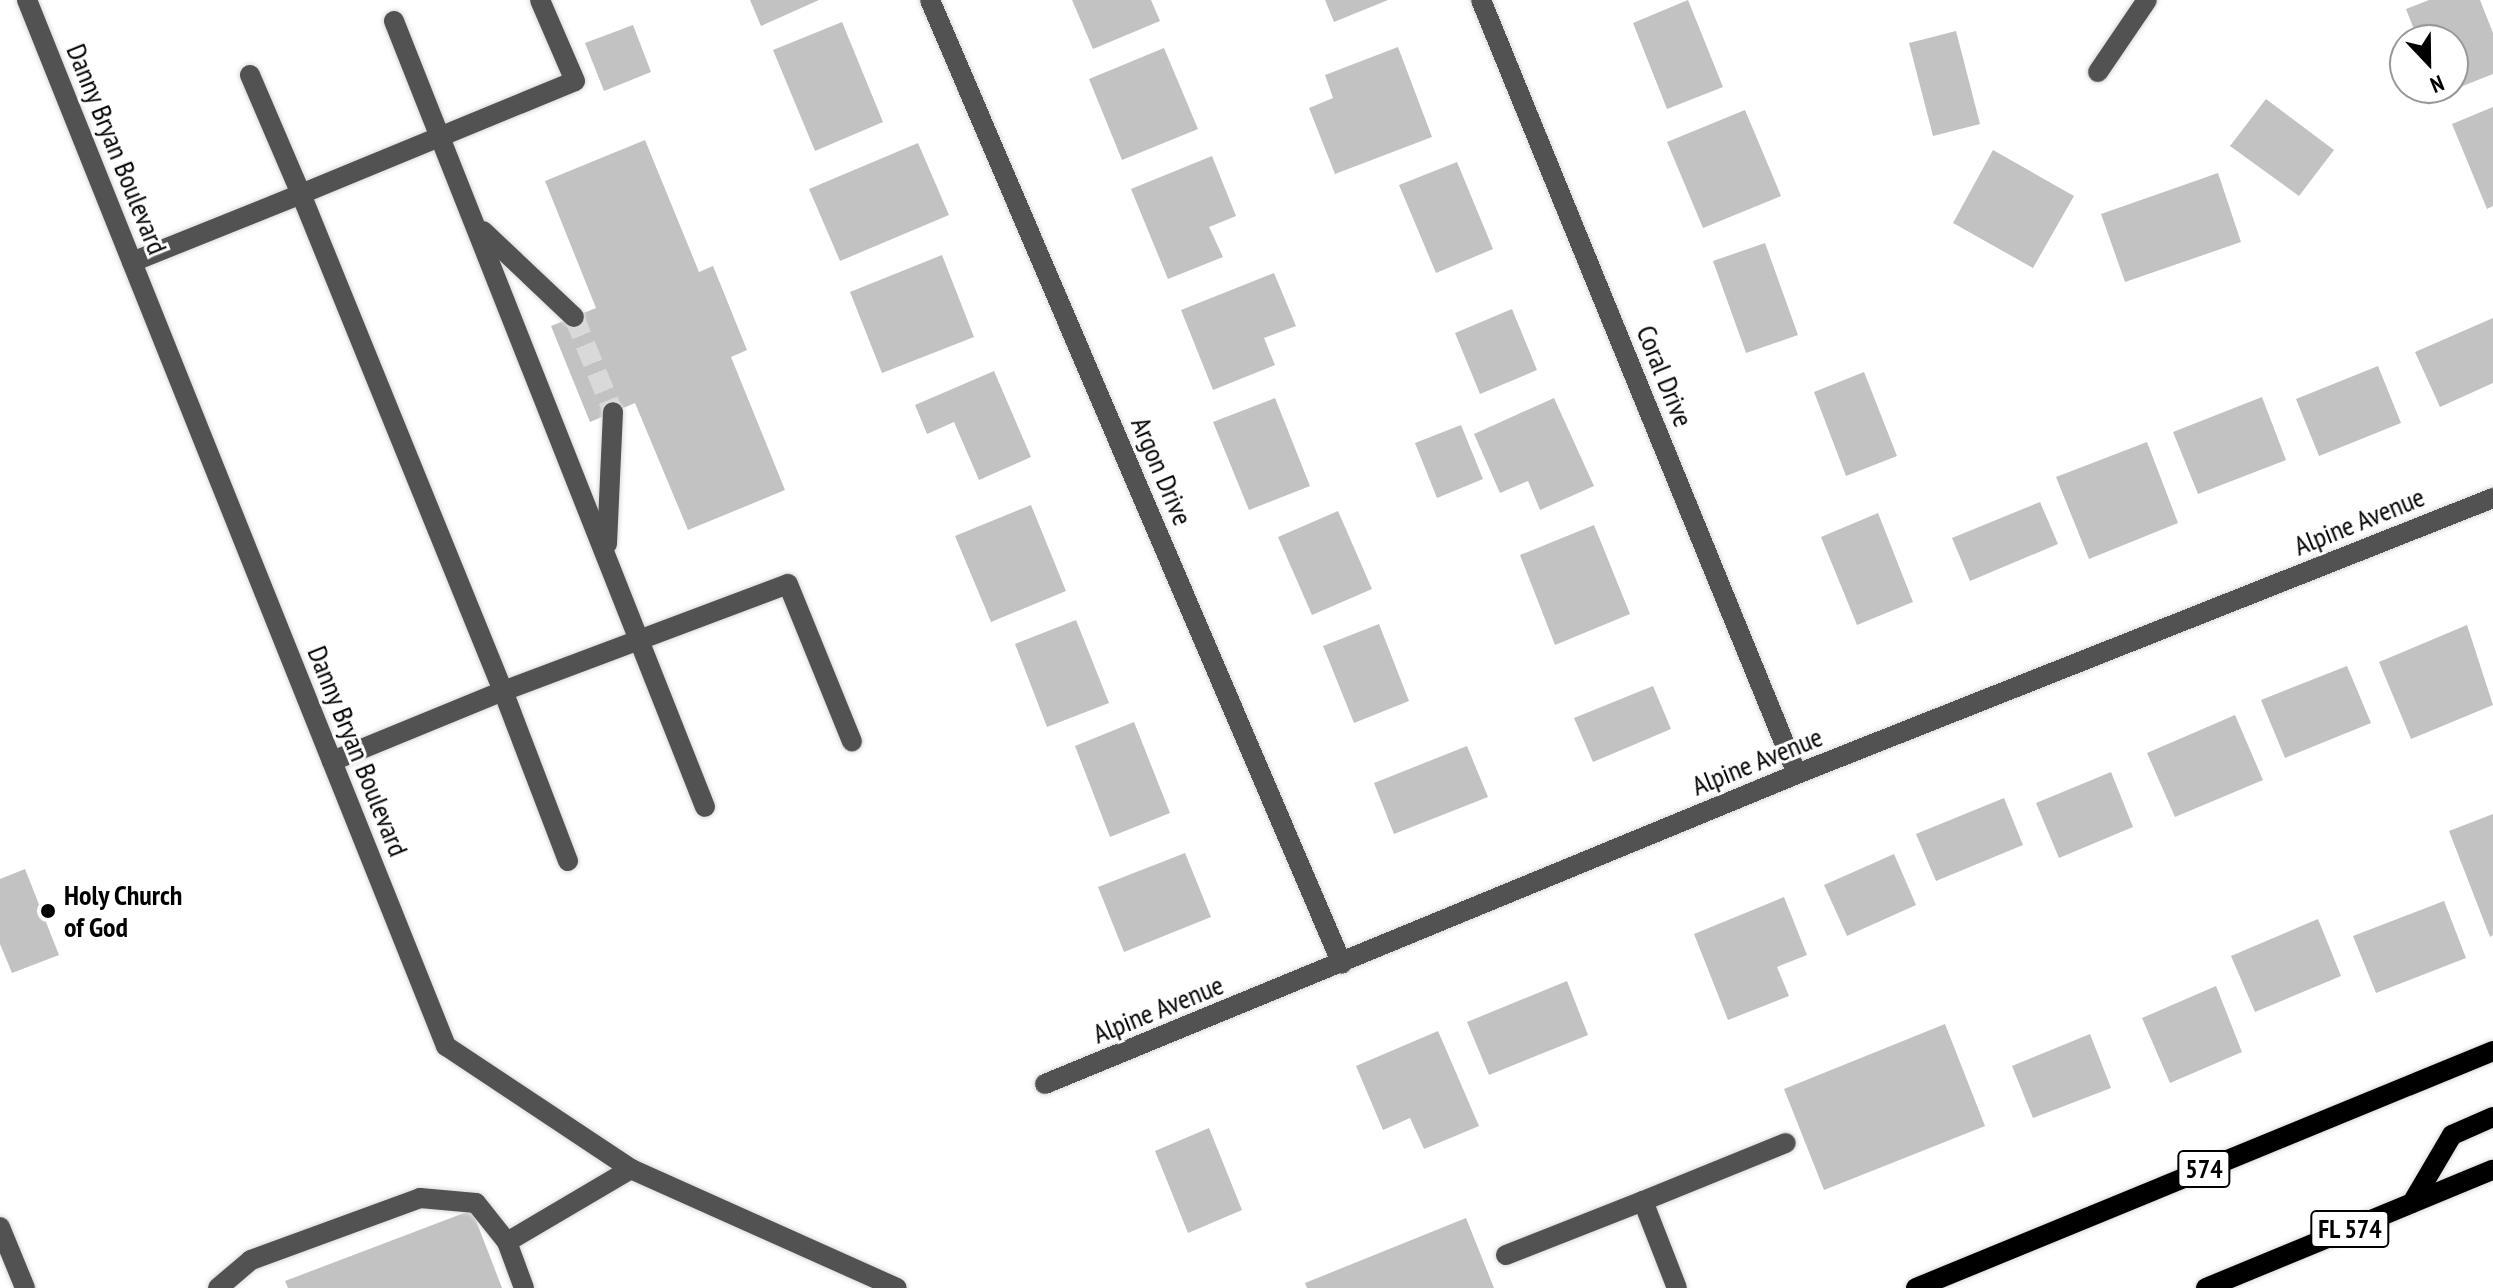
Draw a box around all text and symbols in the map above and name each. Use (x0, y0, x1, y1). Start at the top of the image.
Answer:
north arrow (2389, 24, 2469, 104)
street label: Danny Bryan Boulevard (59, 39, 175, 259)
text: N (2426, 69, 2448, 100)
street label: Coral Drive (1630, 320, 1700, 432)
street label: Argon Drive (1124, 412, 1200, 530)
street label: Alpine Avenue (2288, 479, 2430, 563)
street label: Danny Bryan Boulevard (300, 641, 416, 861)
street label: Alpine Avenue (1686, 719, 1828, 803)
place label: Holy Church of God (64, 878, 184, 944)
marker: Holy Church of God (39, 902, 57, 920)
street label: Alpine Avenue (1087, 967, 1229, 1051)
road number: 574 (2176, 1147, 2232, 1191)
road number: FL 574 (2308, 1207, 2392, 1251)

